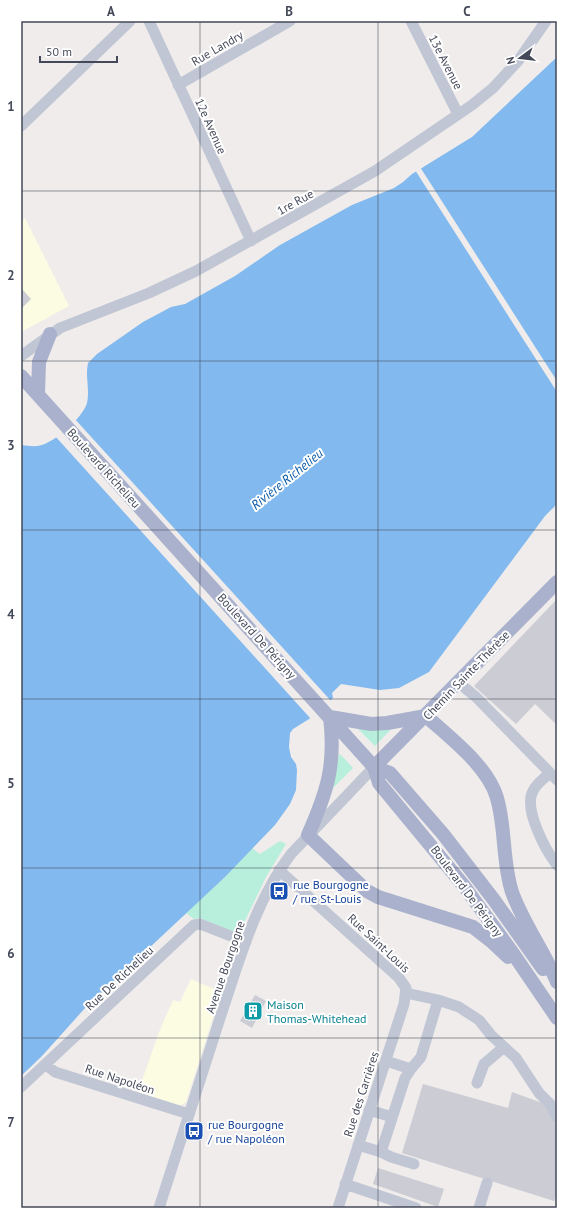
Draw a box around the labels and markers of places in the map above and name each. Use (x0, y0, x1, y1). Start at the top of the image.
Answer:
place label: rue Bourgogne / rue St-Louis (292, 877, 369, 906)
bus stop icon: rue Bourgogne / rue St-Louis (268, 880, 290, 902)
place label: Maison Thomas-Whitehead (267, 997, 367, 1026)
building icon: Maison Thomas-Whitehead (242, 1000, 264, 1022)
place label: rue Bourgogne / rue Napoléon (207, 1117, 285, 1146)
bus stop icon: rue Bourgogne / rue Napoléon (183, 1120, 205, 1142)

